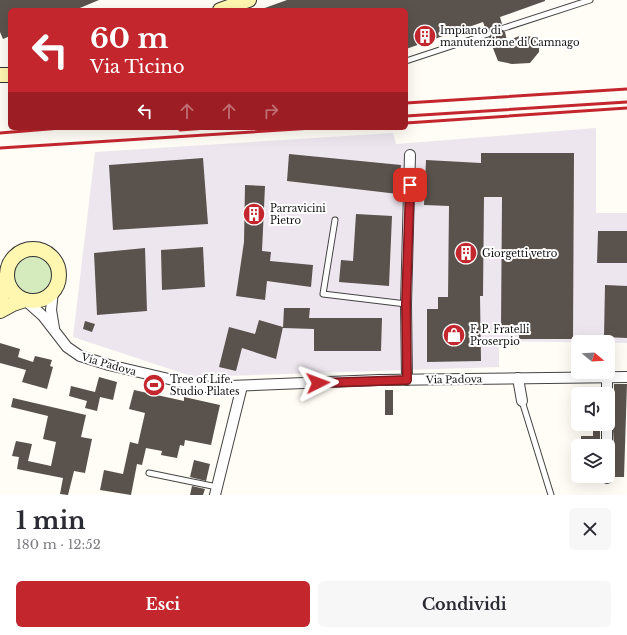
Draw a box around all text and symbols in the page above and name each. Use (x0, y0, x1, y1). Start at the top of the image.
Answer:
text: 60 m (90, 21, 168, 56)
building icon: Impianto di manutenzione di Camnago (412, 23, 438, 49)
icon: left (24, 24, 76, 76)
place label: Impianto di manutenzione di Camnago (440, 24, 580, 49)
text: Via Ticino (90, 56, 184, 78)
icon: left (134, 100, 156, 122)
icon: ahead (176, 100, 198, 122)
icon: ahead (218, 100, 240, 122)
icon: right (260, 100, 282, 122)
pin (393, 168, 427, 202)
icon: arrive (399, 174, 421, 196)
building icon: Parravicini Pietro (241, 201, 267, 227)
place label: Parravicini Pietro (270, 202, 326, 227)
building icon: Giorgetti vetro (453, 240, 479, 266)
place label: Giorgetti vetro (482, 247, 558, 260)
shop icon: F. P. Fratelli Proserpio (441, 322, 467, 348)
place label: F. P. Fratelli Proserpio (470, 323, 530, 348)
north arrow (571, 335, 615, 379)
map controls (571, 335, 615, 483)
street label: Via Padova (79, 350, 138, 379)
position arrow (297, 362, 339, 404)
sports icon: Tree of Life. Studio Pilates (141, 372, 167, 398)
place label: Tree of Life. Studio Pilates (170, 373, 240, 398)
street label: Via Padova (425, 373, 483, 387)
button: sound (571, 387, 615, 431)
button: layers (571, 439, 615, 483)
text: 1 min (16, 506, 86, 535)
button: close (569, 508, 611, 550)
text: 180 m · 12:52 (16, 536, 101, 553)
button: Esci (16, 581, 310, 627)
button: Condividi (318, 581, 611, 627)

